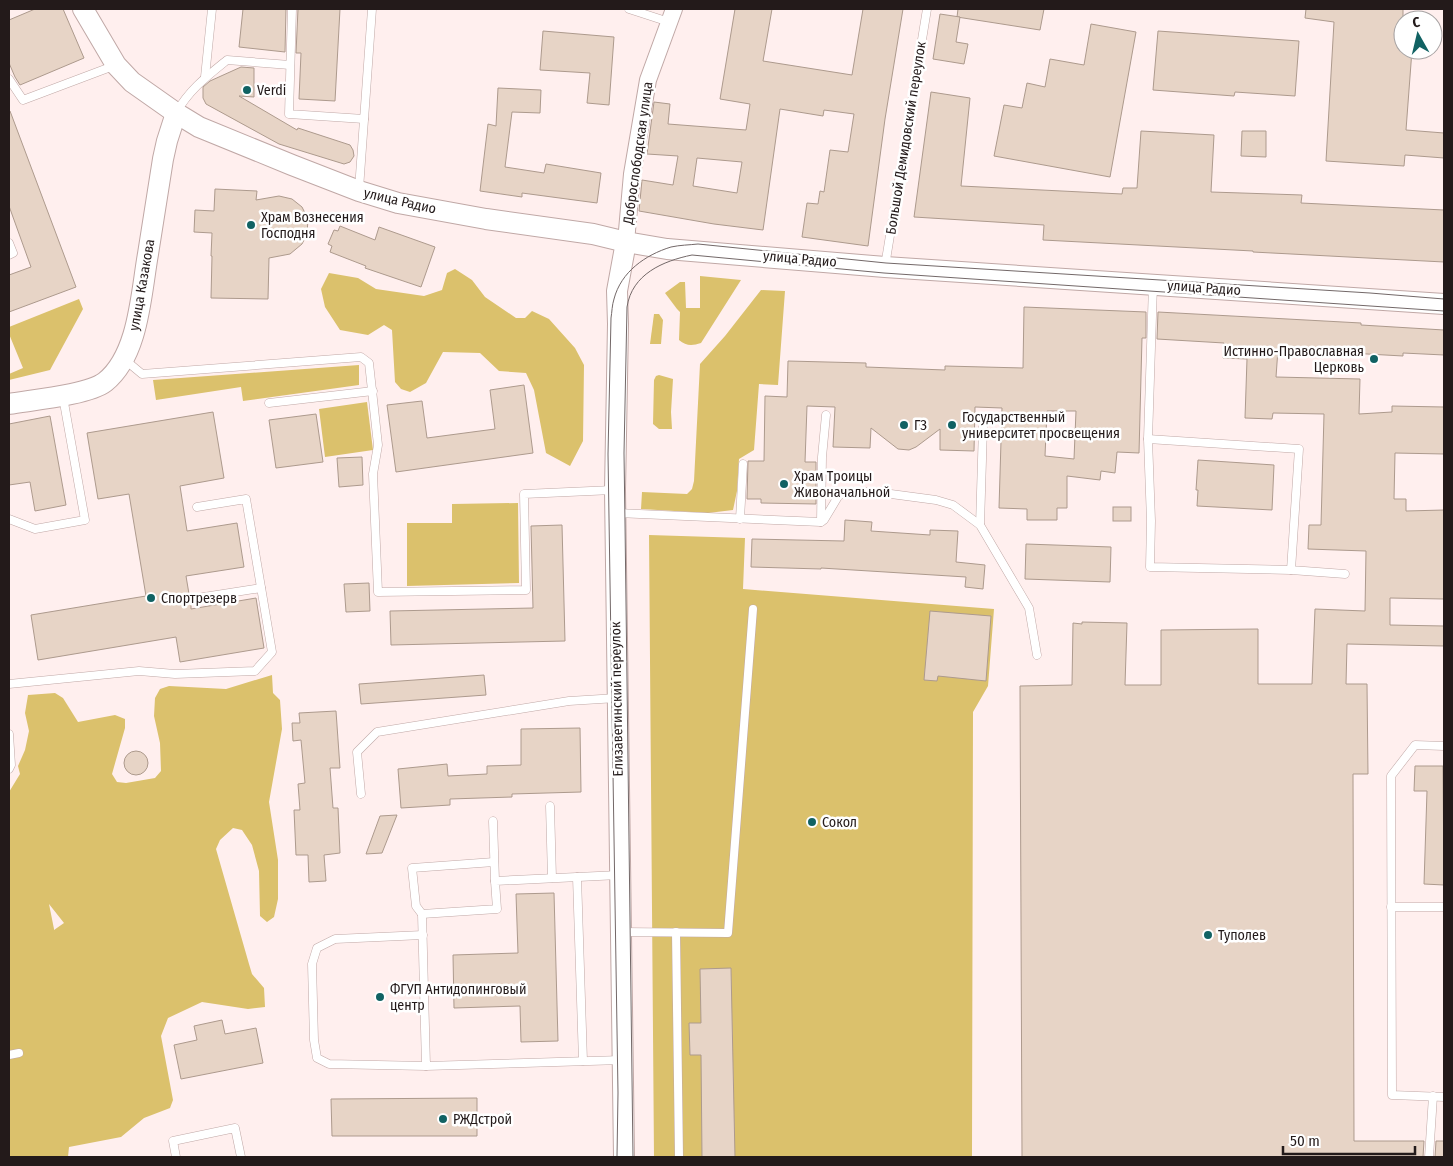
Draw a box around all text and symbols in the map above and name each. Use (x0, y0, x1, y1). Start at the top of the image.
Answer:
north arrow (1393, 10, 1443, 60)
text: С (1411, 14, 1422, 32)
street label: Большой Демидовский переулок (882, 40, 930, 236)
street label: Доброслободская улица (619, 80, 656, 226)
place label: Verdi (257, 82, 286, 99)
marker: Verdi (241, 84, 253, 96)
street label: улица Радио (362, 184, 438, 218)
place label: Храм Вознесения Господня (261, 209, 364, 242)
marker: Храм Вознесения Господня (245, 219, 257, 231)
street label: улица Казакова (126, 238, 158, 332)
street label: улица Радио (763, 247, 837, 271)
street label: улица Радио (1167, 277, 1241, 299)
place label: Истинно-Православная Церковь (1224, 343, 1365, 376)
marker: Истинно-Православная Церковь (1368, 353, 1380, 365)
place label: Государственный университет просвещения (962, 409, 1120, 442)
place label: ГЗ (914, 417, 927, 434)
marker: ГЗ (898, 419, 910, 431)
marker: Государственный университет просвещения (946, 419, 958, 431)
place label: Храм Троицы Живоначальной (794, 468, 890, 501)
marker: Храм Троицы Живоначальной (778, 478, 790, 490)
place label: Спортрезерв (161, 590, 237, 607)
marker: Спортрезерв (145, 592, 157, 604)
street label: Елизаветинский переулок (607, 621, 627, 777)
place label: Сокол (822, 814, 857, 831)
marker: Сокол (806, 816, 818, 828)
place label: Туполев (1218, 927, 1266, 944)
marker: Туполев (1202, 929, 1214, 941)
place label: ФГУП Антидопинговый центр (390, 981, 526, 1014)
marker: ФГУП Антидопинговый центр (374, 991, 386, 1003)
place label: РЖДстрой (453, 1111, 512, 1128)
marker: РЖДстрой (437, 1113, 449, 1125)
scale bar (1283, 1124, 1416, 1156)
text: 50 m (1290, 1132, 1320, 1150)

